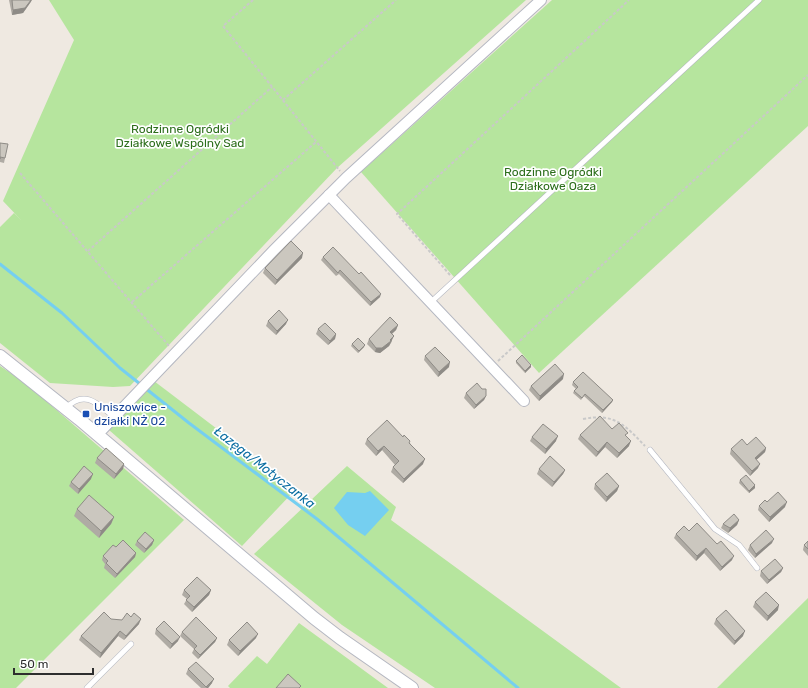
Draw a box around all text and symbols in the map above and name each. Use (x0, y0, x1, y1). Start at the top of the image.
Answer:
park label: Rodzinne Ogródki Działkowe Wspólny Sad (116, 122, 244, 150)
park label: Rodzinne Ogródki Działkowe Oaza (504, 165, 602, 193)
place label: Uniszowice - działki NŻ 02 (94, 400, 166, 428)
marker: Uniszowice - działki NŻ 02 (81, 409, 91, 419)
water label: Łazęga/Motyczanka (211, 423, 318, 512)
scale bar (14, 650, 93, 676)
text: 50 m (20, 657, 48, 671)

